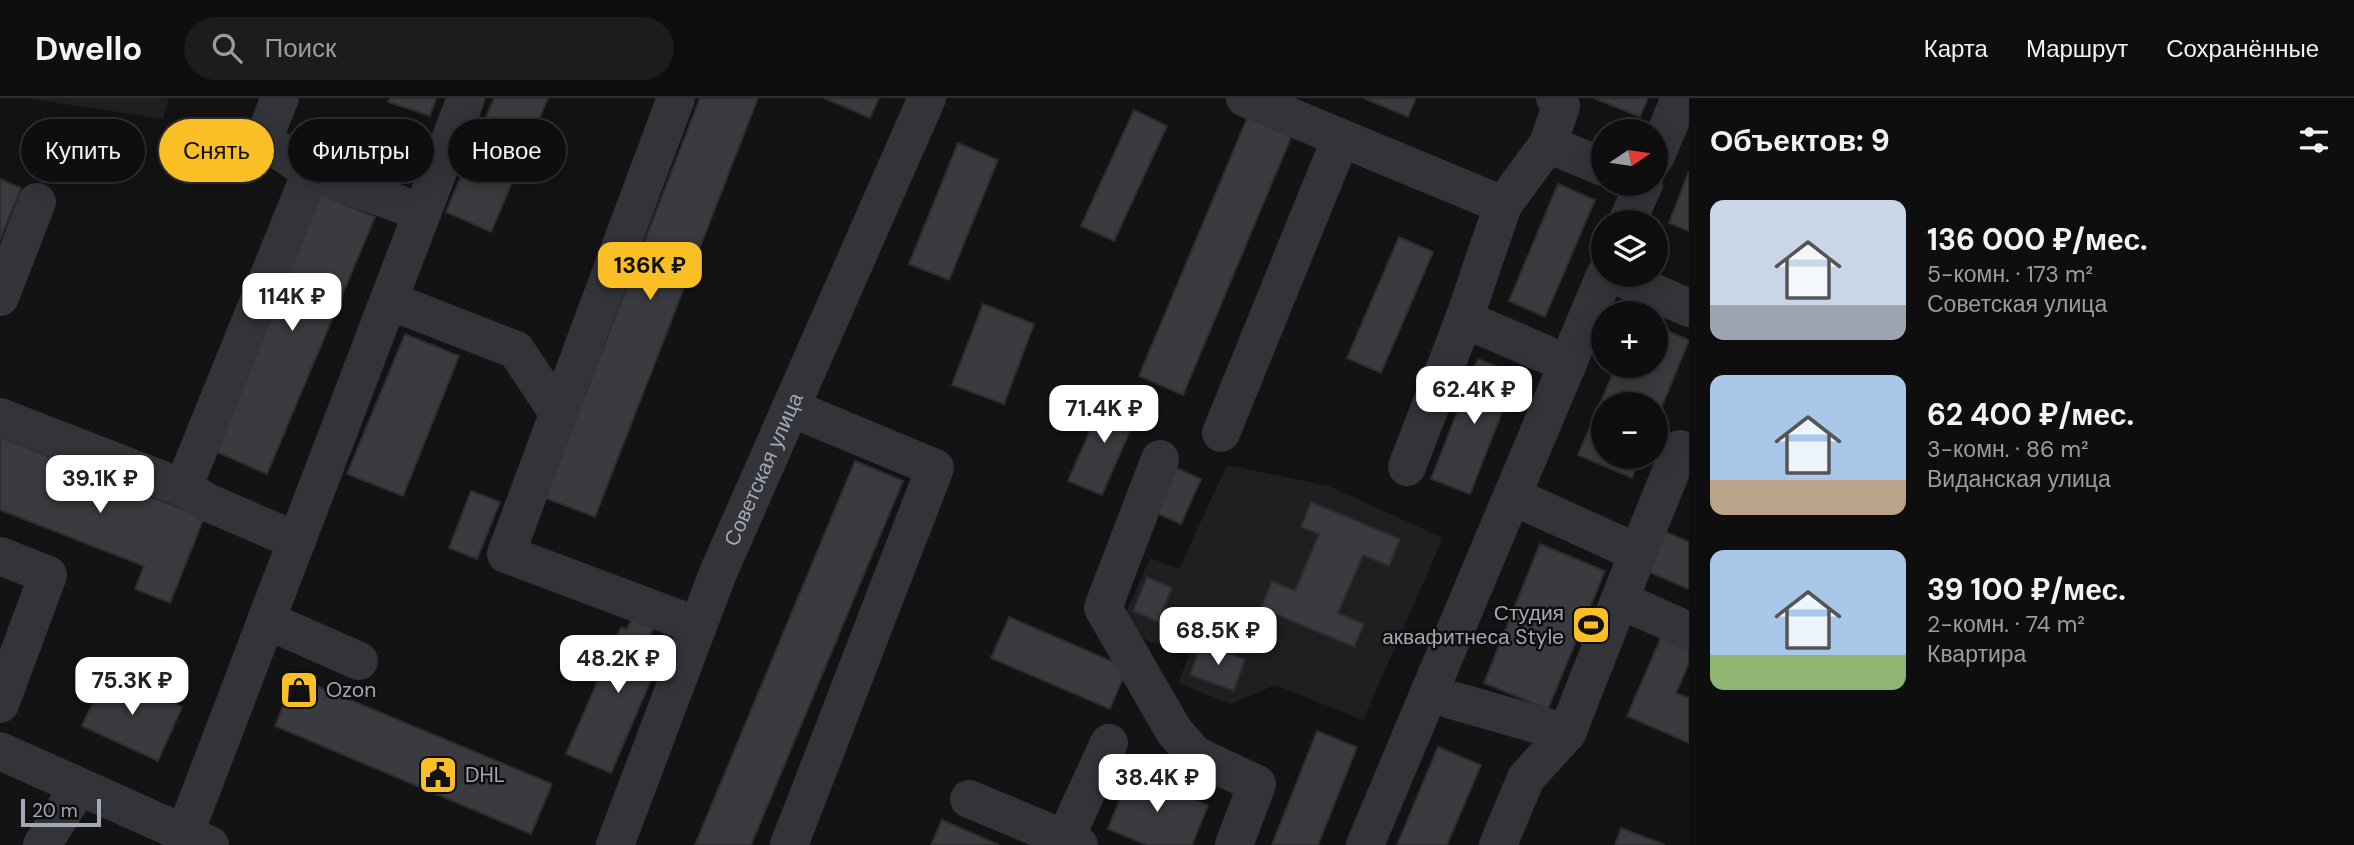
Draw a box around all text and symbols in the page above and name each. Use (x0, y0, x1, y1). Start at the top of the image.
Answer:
search box (184, 17, 674, 80)
text: Dwello (35, 27, 142, 70)
icon: search (208, 29, 246, 67)
text: Поиск (264, 31, 337, 65)
text: Карта (1924, 33, 1988, 64)
text: Маршрут (2026, 33, 2128, 64)
text: Сохранённые (2166, 33, 2319, 64)
chip: Купить (21, 119, 145, 182)
chip: Снять (159, 119, 274, 182)
chip: Фильтры (288, 119, 434, 182)
chip: Новое (448, 119, 566, 182)
north arrow (1591, 119, 1668, 196)
map controls (1591, 119, 1668, 469)
text: Объектов: 9 (1710, 121, 1890, 160)
icon: filters (2295, 121, 2333, 159)
button: layers (1591, 210, 1668, 287)
text: 136 000 ₽/мес. (1927, 220, 2148, 259)
icon: home (1766, 228, 1850, 312)
pin: 136K ₽ (593, 242, 707, 302)
text: 136K ₽ (614, 250, 686, 280)
text: 5-комн. · 173 m² (1927, 259, 2093, 289)
pin: 114K ₽ (235, 274, 349, 333)
text: 114K ₽ (258, 281, 326, 311)
text: Советская улица (1927, 289, 2107, 319)
button: + (1591, 301, 1668, 378)
pin: 62.4K ₽ (1409, 366, 1539, 426)
text: 62.4K ₽ (1432, 374, 1516, 404)
pin: 71.4K ₽ (1039, 386, 1169, 445)
street label: Советская улица (718, 388, 810, 550)
button: − (1591, 392, 1668, 469)
text: 71.4K ₽ (1065, 393, 1143, 423)
text: 62 400 ₽/мес. (1927, 395, 2134, 434)
icon: home (1766, 403, 1850, 487)
text: 3-комн. · 86 m² (1927, 434, 2089, 464)
pin: 39.1K ₽ (35, 456, 165, 515)
text: 39.1K ₽ (62, 463, 138, 493)
text: Виданская улица (1927, 464, 2111, 494)
text: 39 100 ₽/мес. (1927, 570, 2126, 609)
icon: home (1766, 578, 1850, 662)
place label: Студия аквафитнеса Style (1382, 599, 1564, 651)
sports icon: Студия аквафитнеса Style (1570, 604, 1612, 646)
pin: 68.5K ₽ (1153, 608, 1283, 667)
text: 2-комн. · 74 m² (1927, 609, 2085, 639)
text: 68.5K ₽ (1176, 615, 1260, 645)
pin: 48.2K ₽ (553, 636, 683, 695)
text: Квартира (1927, 639, 2026, 669)
text: 48.2K ₽ (576, 643, 660, 673)
pin: 75.3K ₽ (67, 658, 197, 717)
text: 75.3K ₽ (91, 665, 173, 695)
shop icon: Ozon (278, 669, 320, 711)
place label: Ozon (326, 676, 376, 704)
public building icon: DHL (417, 754, 459, 796)
pin: 38.4K ₽ (1092, 754, 1222, 814)
place label: DHL (465, 761, 505, 789)
text: 38.4K ₽ (1115, 762, 1199, 792)
scale bar (21, 796, 102, 828)
text: 20 m (32, 798, 78, 823)

